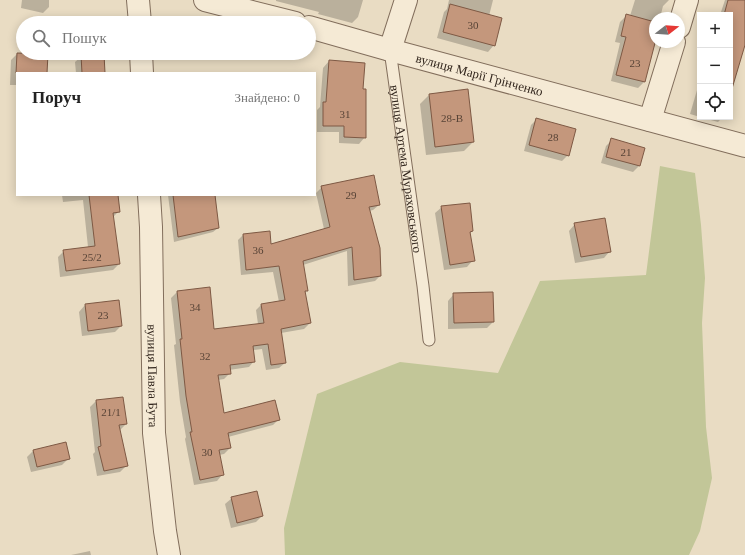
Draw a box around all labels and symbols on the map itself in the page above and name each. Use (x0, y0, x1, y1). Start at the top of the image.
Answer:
north arrow (649, 12, 685, 48)
house number: 30 (468, 19, 479, 31)
street label: вулиця Марії Грінченко (414, 50, 545, 99)
house number: 23 (630, 57, 641, 69)
street label: вулиця Артема Мураховського (387, 84, 426, 254)
house number: 31 (340, 108, 351, 120)
house number: 28-В (441, 112, 463, 124)
house number: 28 (548, 131, 559, 143)
house number: 21 (621, 146, 632, 158)
house number: 29 (346, 189, 357, 201)
house number: 36 (253, 244, 264, 256)
house number: 25/2 (82, 251, 102, 263)
house number: 34 (190, 301, 201, 313)
house number: 23 (98, 309, 109, 321)
street label: вулиця Павла Бута (145, 324, 161, 428)
house number: 32 (200, 350, 211, 362)
house number: 21/1 (101, 406, 121, 418)
house number: 30 (202, 446, 213, 458)

